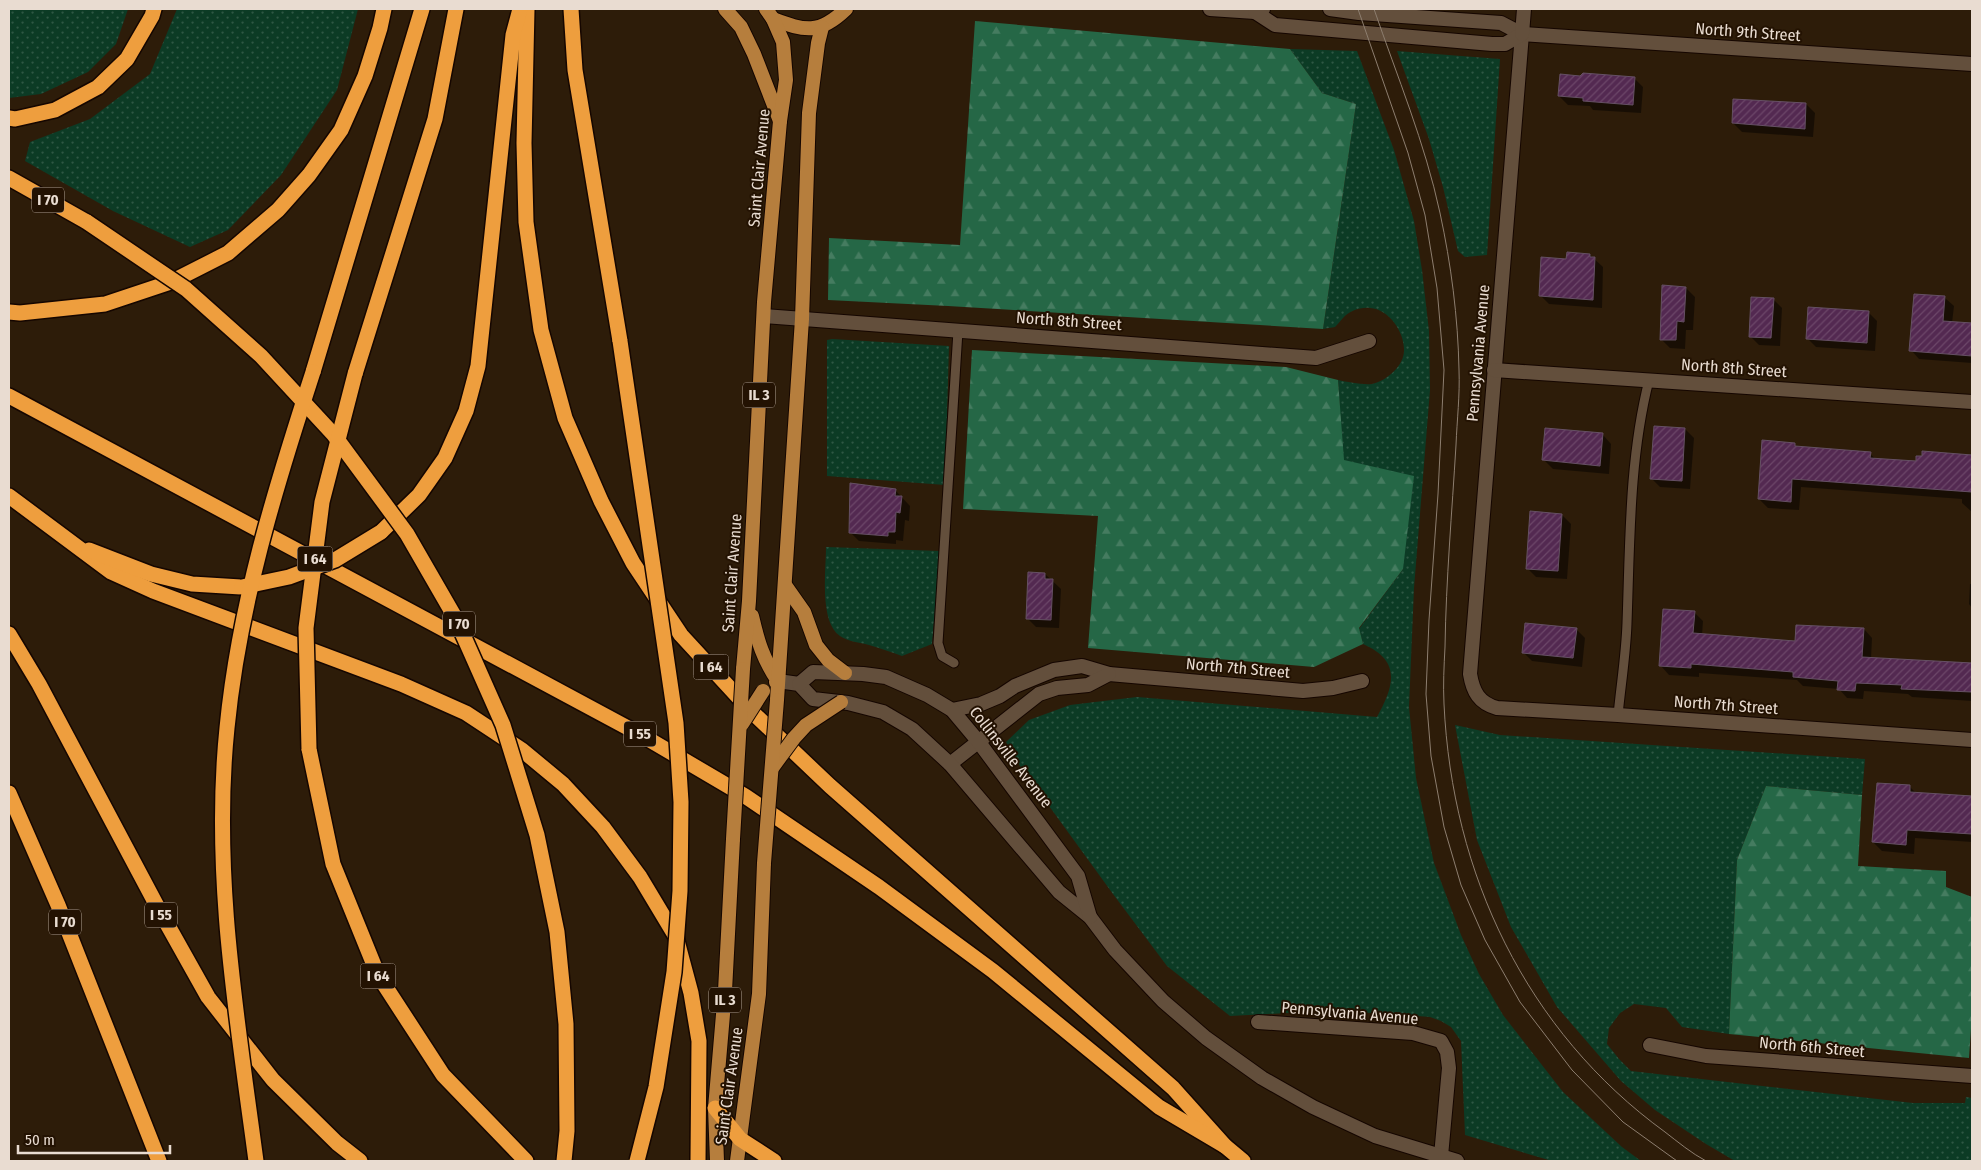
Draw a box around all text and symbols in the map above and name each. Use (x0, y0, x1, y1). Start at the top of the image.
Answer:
street label: North 9th Street (1695, 19, 1802, 45)
street label: Saint Clair Avenue (744, 108, 774, 228)
road number: I 70 (32, 188, 64, 212)
street label: Pennsylvania Avenue (1463, 284, 1493, 422)
street label: North 8th Street (1016, 308, 1123, 334)
street label: North 8th Street (1681, 355, 1788, 381)
road number: IL 3 (743, 382, 775, 408)
street label: Saint Clair Avenue (718, 513, 746, 633)
road number: I 64 (298, 546, 332, 572)
road number: I 70 (443, 612, 475, 636)
road number: I 64 (694, 654, 728, 680)
street label: North 7th Street (1185, 654, 1292, 682)
street label: North 7th Street (1673, 692, 1779, 718)
street label: Collinsville Avenue (966, 703, 1056, 811)
road number: I 55 (624, 722, 656, 746)
road number: I 55 (145, 902, 177, 928)
road number: I 70 (49, 910, 81, 934)
road number: I 64 (360, 964, 396, 988)
road number: IL 3 (709, 988, 741, 1012)
street label: Pennsylvania Avenue (1281, 998, 1419, 1028)
street label: Saint Clair Avenue (711, 1026, 747, 1146)
street label: North 6th Street (1758, 1033, 1866, 1061)
scale bar (18, 1122, 170, 1154)
text: 50 m (25, 1131, 55, 1149)

